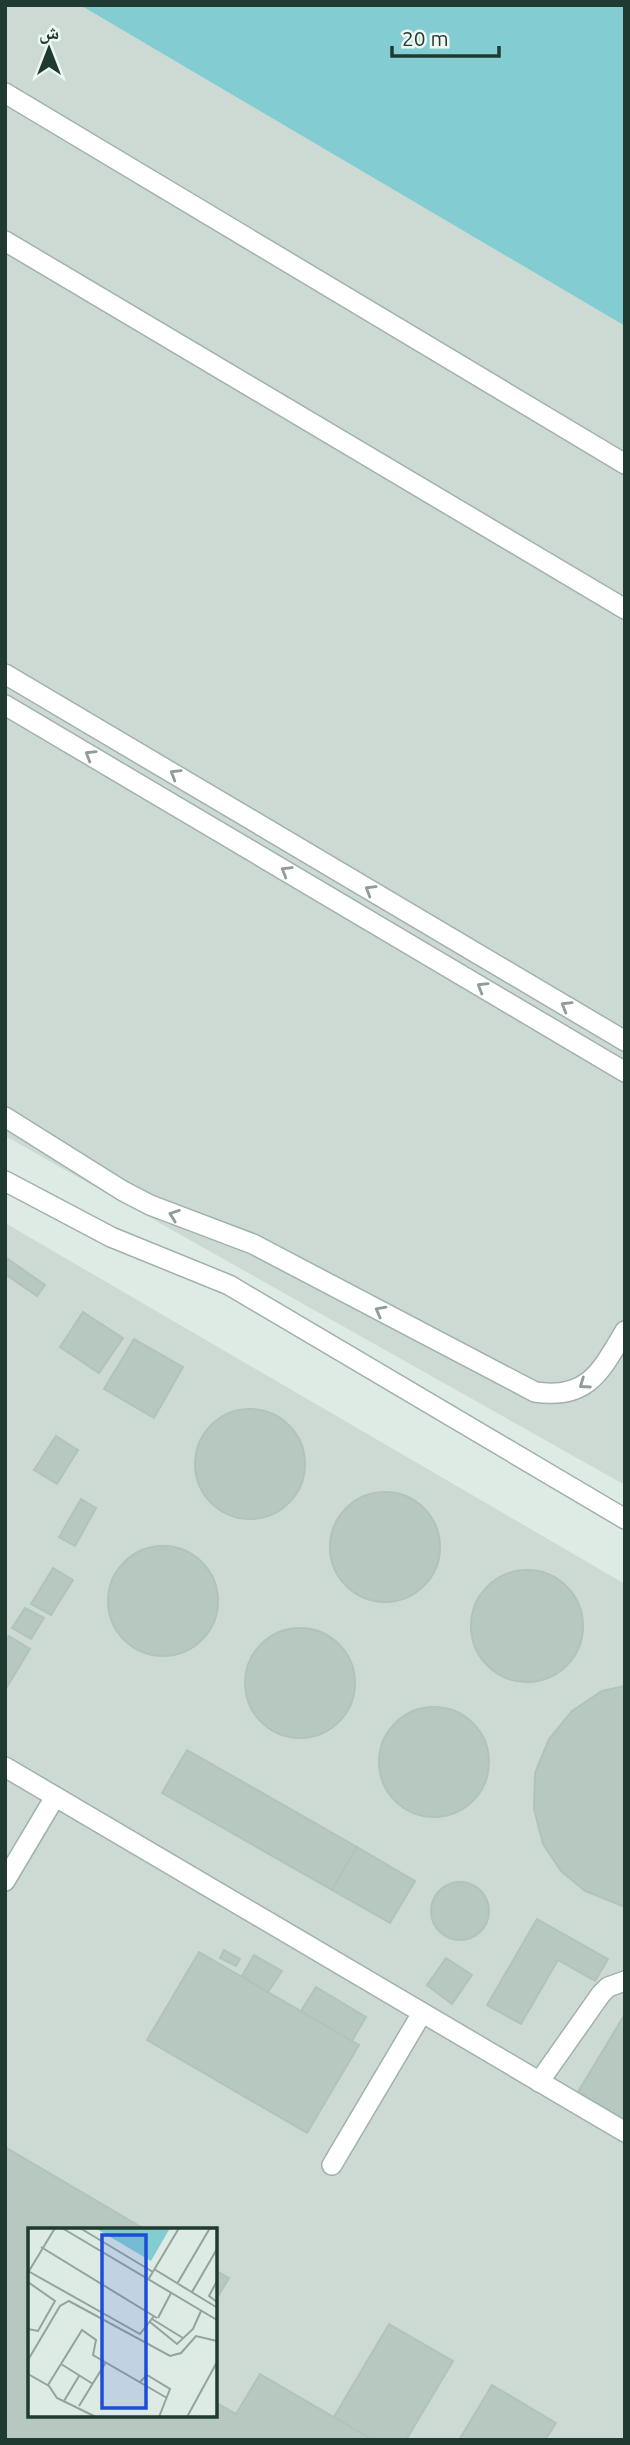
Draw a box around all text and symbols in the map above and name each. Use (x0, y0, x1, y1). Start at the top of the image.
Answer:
north arrow (14, 14, 84, 84)
scale bar (392, 14, 499, 58)
text: ش (39, 21, 59, 44)
text: 20 m (402, 26, 449, 50)
one-way arrow (85, 751, 98, 764)
one-way arrow (169, 769, 182, 782)
one-way arrow (281, 867, 294, 880)
one-way arrow (365, 885, 378, 898)
one-way arrow (476, 983, 489, 996)
one-way arrow (561, 1001, 573, 1014)
one-way arrow (169, 1209, 181, 1223)
one-way arrow (375, 1305, 387, 1319)
one-way arrow (579, 1376, 592, 1388)
inset map (28, 2228, 217, 2417)

